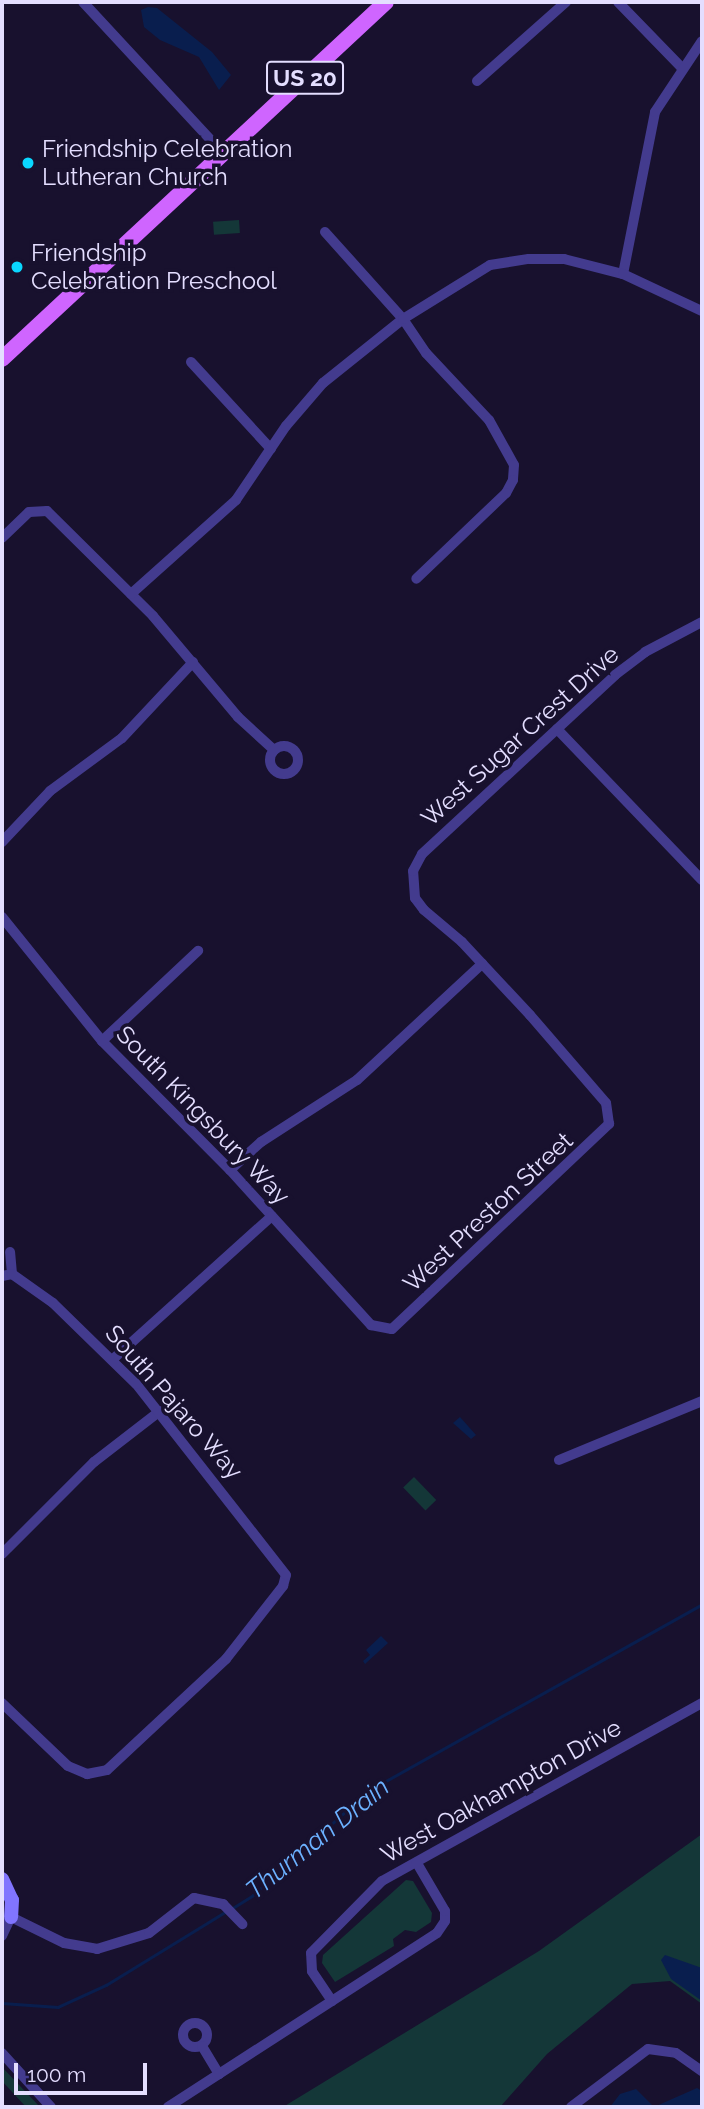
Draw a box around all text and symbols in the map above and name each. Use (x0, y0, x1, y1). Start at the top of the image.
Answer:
road number: US 20 (265, 58, 345, 97)
place label: Friendship Celebration Lutheran Church (42, 135, 293, 191)
marker: Friendship Celebration Lutheran Church (20, 155, 36, 171)
place label: Friendship Celebration Preschool (31, 239, 277, 295)
marker: Friendship Celebration Preschool (9, 259, 25, 275)
street label: West Sugar Crest Drive (415, 640, 625, 832)
street label: South Kingsbury Way (110, 1019, 296, 1211)
street label: West Preston Street (397, 1126, 579, 1298)
street label: South Pajaro Way (99, 1319, 249, 1485)
street label: West Oakhampton Drive (376, 1713, 626, 1869)
water label: Thurman Drain (240, 1772, 396, 1906)
scale bar (18, 2050, 150, 2094)
text: 100 m (27, 2062, 86, 2087)

